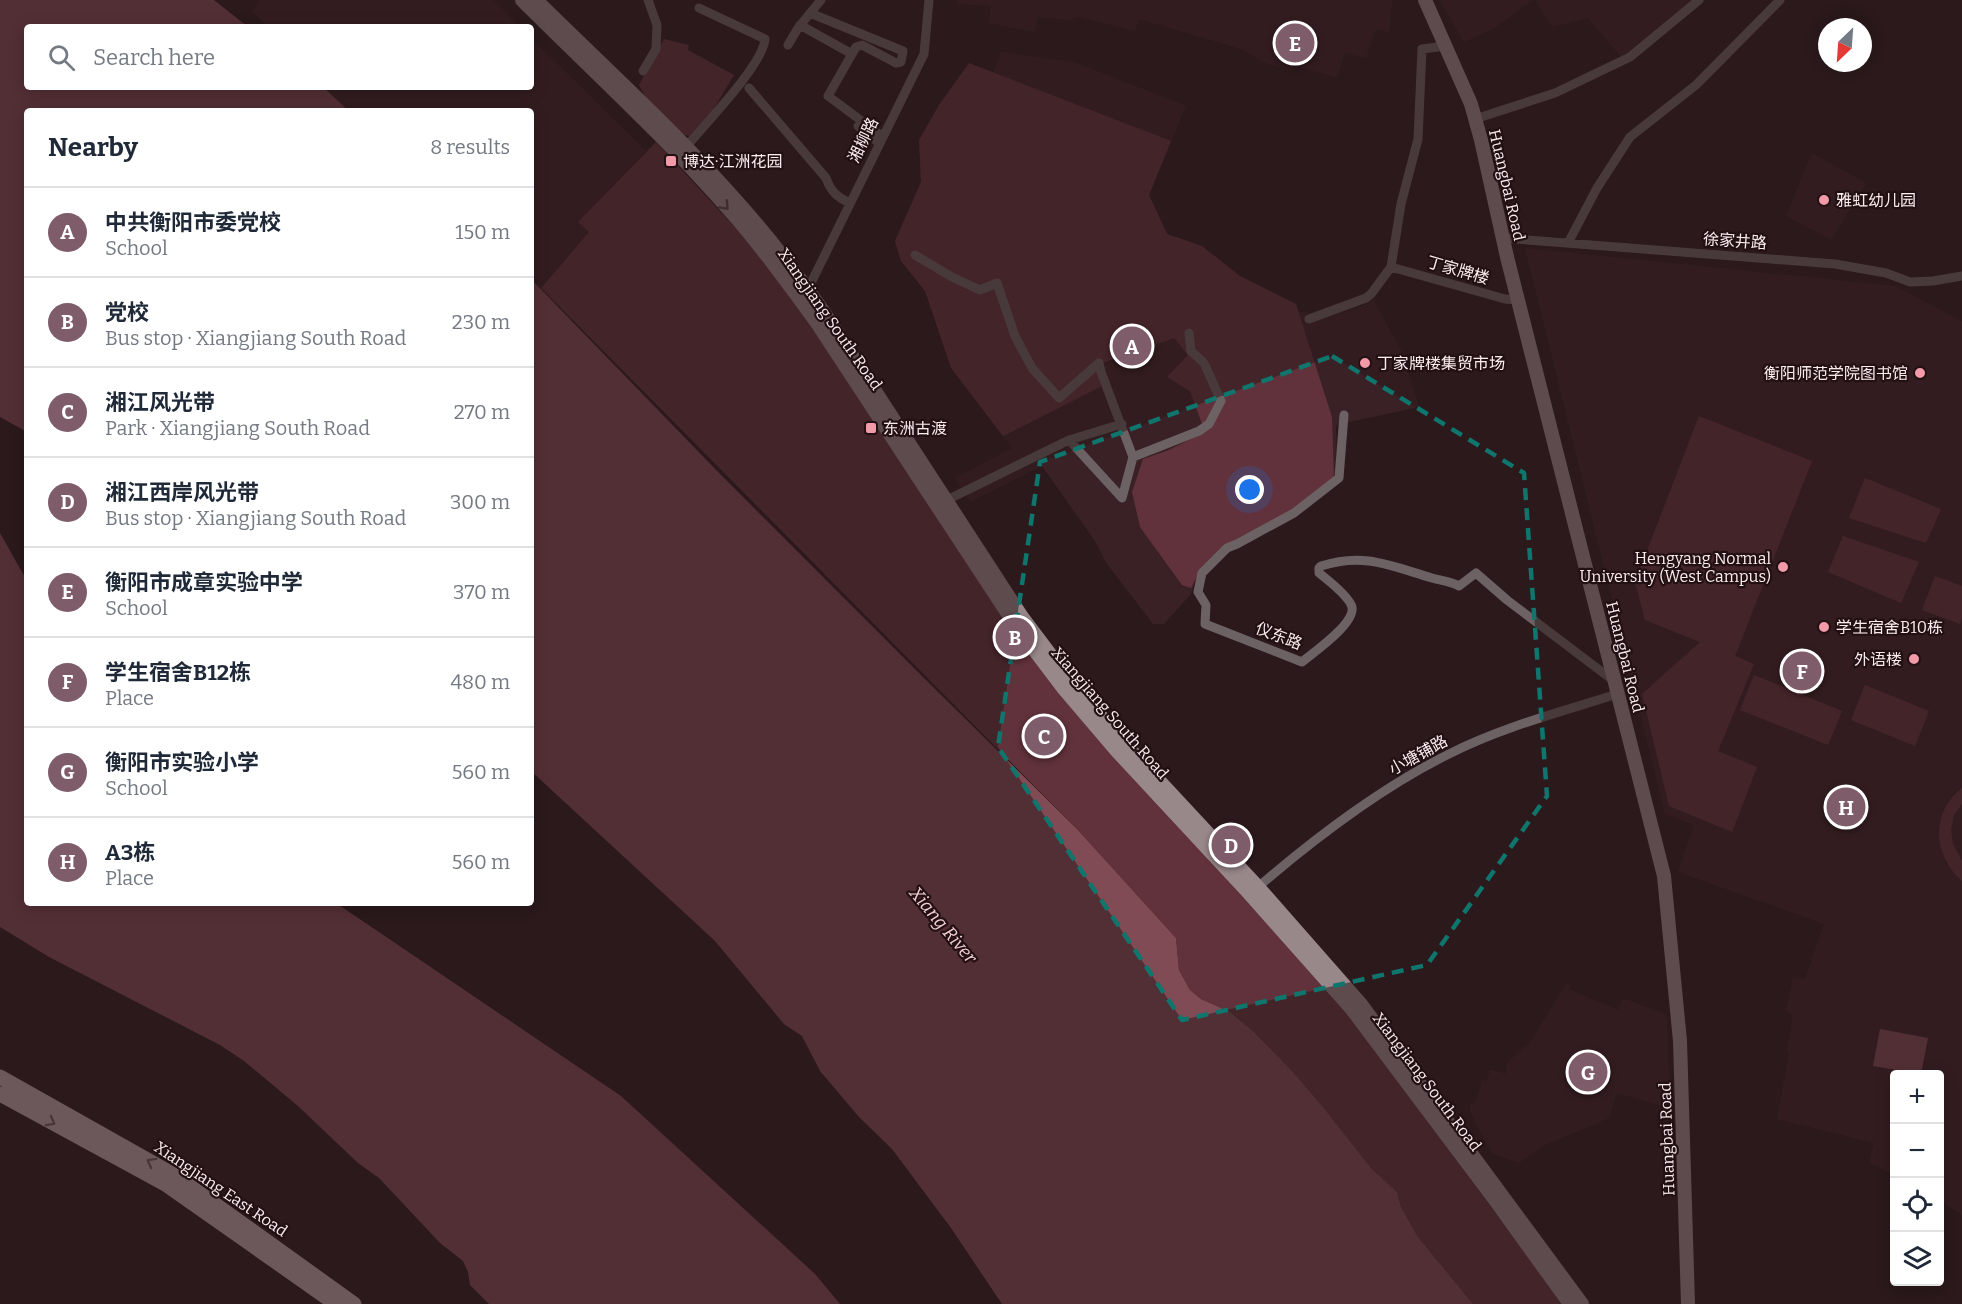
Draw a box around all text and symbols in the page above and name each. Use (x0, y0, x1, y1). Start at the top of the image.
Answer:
north arrow (1818, 18, 1872, 72)
pin: E (1276, 20, 1314, 66)
search box (24, 24, 534, 90)
icon: search (45, 41, 78, 74)
text: Search here (93, 44, 215, 71)
street label: 湘柳路 (844, 114, 882, 166)
street label: Huangbai Road (1485, 127, 1529, 243)
text: Nearby (48, 132, 138, 163)
text: 8 results (430, 135, 510, 159)
place label: 博达·江洲花园 (683, 152, 782, 171)
marker: 博达·江洲花园 (664, 154, 678, 168)
place label: 雅虹幼儿园 (1836, 191, 1916, 210)
marker: 雅虹幼儿园 (1817, 193, 1831, 207)
one-way arrow (718, 199, 729, 210)
text: 中共衡阳市委党校 (105, 209, 281, 236)
text: A (60, 220, 75, 244)
text: 150 m (455, 220, 510, 244)
street label: 徐家井路 (1702, 229, 1768, 253)
text: School (105, 236, 168, 260)
street label: Xiangjiang South Road (774, 244, 886, 394)
street label: 丁家牌楼 (1425, 252, 1491, 288)
text: 党校 (105, 299, 149, 326)
text: B (61, 310, 74, 334)
text: 230 m (452, 310, 510, 334)
pin: A (1112, 324, 1152, 368)
text: Bus stop · Xiangjiang South Road (105, 326, 406, 350)
place label: 丁家牌楼集贸市场 (1377, 354, 1505, 373)
marker: 丁家牌楼集贸市场 (1358, 356, 1372, 370)
place label: 衡阳师范学院图书馆 (1764, 364, 1908, 383)
marker: 衡阳师范学院图书馆 (1913, 366, 1927, 380)
text: 湘江风光带 (105, 389, 215, 416)
text: C (61, 400, 74, 424)
text: 270 m (454, 400, 510, 424)
text: Park · Xiangjiang South Road (105, 416, 370, 440)
place label: 东洲古渡 (883, 419, 947, 438)
marker: 东洲古渡 (864, 421, 878, 435)
your location (1235, 475, 1264, 504)
text: 湘江西岸风光带 (105, 479, 259, 506)
text: D (60, 490, 75, 514)
text: 300 m (450, 490, 510, 514)
text: Bus stop · Xiangjiang South Road (105, 506, 406, 530)
place label: Hengyang Normal University (West Campus) (1579, 549, 1771, 586)
marker: Hengyang Normal University (West Campus) (1776, 560, 1790, 574)
text: 衡阳市成章实验中学 (105, 569, 303, 596)
text: E (61, 580, 74, 604)
text: 370 m (453, 580, 510, 604)
text: School (105, 596, 168, 620)
street label: Huangbai Road (1602, 599, 1648, 715)
pin: B (996, 614, 1034, 660)
place label: 学生宿舍B10栋 (1836, 618, 1943, 637)
street label: 仪东路 (1253, 619, 1305, 653)
marker: 学生宿舍B10栋 (1817, 620, 1831, 634)
street label: Xiangjiang South Road (1048, 643, 1173, 783)
pin: F (1782, 648, 1822, 694)
place label: 外语楼 (1854, 650, 1902, 669)
marker: 外语楼 (1907, 652, 1921, 666)
text: 学生宿舍B12栋 (105, 659, 251, 686)
text: F (62, 670, 73, 694)
text: 480 m (450, 670, 510, 694)
text: Place (105, 686, 154, 710)
pin: C (1024, 714, 1064, 758)
street label: 小塘铺路 (1385, 731, 1451, 779)
text: 衡阳市实验小学 (105, 749, 259, 776)
text: G (60, 760, 75, 784)
text: 560 m (452, 760, 510, 784)
text: School (105, 776, 168, 800)
pin: H (1826, 784, 1866, 830)
pin: D (1212, 822, 1250, 868)
text: A3栋 (105, 839, 155, 866)
text: H (60, 850, 75, 874)
text: 560 m (452, 850, 510, 874)
text: Place (105, 866, 154, 890)
water label: Xiang River (904, 881, 982, 968)
street label: Xiangjiang South Road (1369, 1009, 1486, 1155)
pin: G (1568, 1050, 1608, 1094)
map controls (1890, 1070, 1944, 1286)
button: + (1890, 1070, 1944, 1124)
street label: Huangbai Road (1656, 1081, 1678, 1196)
one-way arrow (45, 1115, 56, 1126)
button: − (1890, 1124, 1944, 1178)
street label: Xiangjiang East Road (151, 1137, 292, 1241)
one-way arrow (147, 1158, 157, 1169)
button: locate (1890, 1178, 1944, 1232)
button: layers (1890, 1232, 1944, 1286)

